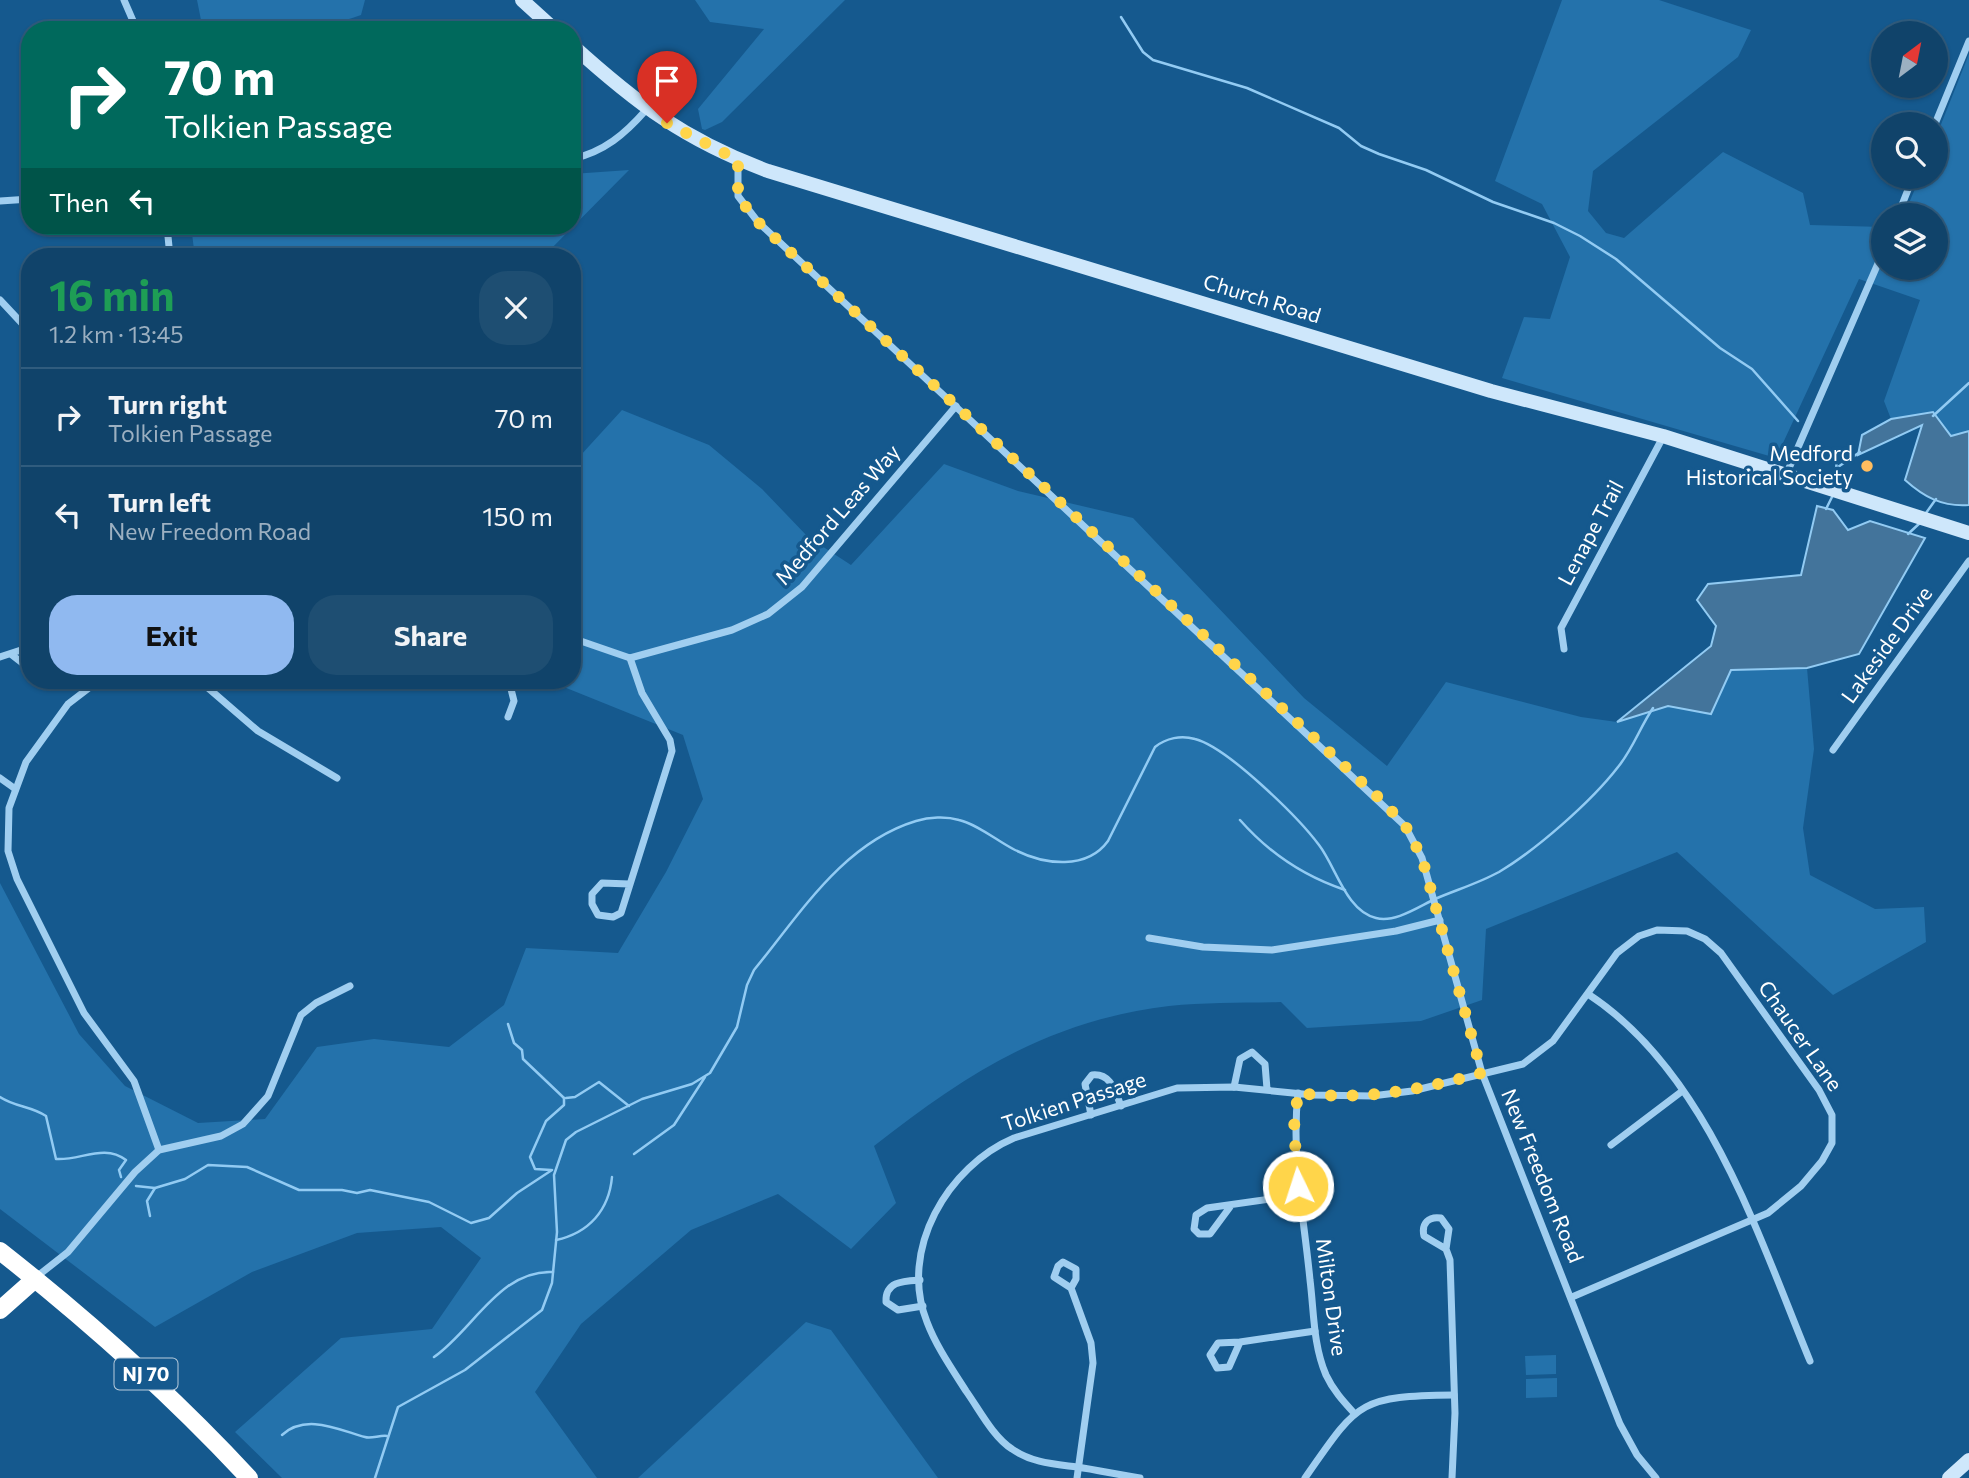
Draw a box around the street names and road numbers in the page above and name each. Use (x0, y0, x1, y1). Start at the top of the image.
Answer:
street label: Church Road (1201, 268, 1324, 327)
street label: Medford Leas Way (769, 439, 905, 589)
street label: Lenape Trail (1552, 476, 1628, 589)
street label: Lakeside Drive (1835, 581, 1936, 707)
street label: Chaucer Lane (1754, 975, 1848, 1095)
street label: Tolkien Passage (998, 1065, 1149, 1136)
street label: New Freedom Road (1497, 1085, 1590, 1266)
street label: Milton Drive (1312, 1236, 1353, 1357)
road number: NJ 70 (114, 1358, 178, 1390)

